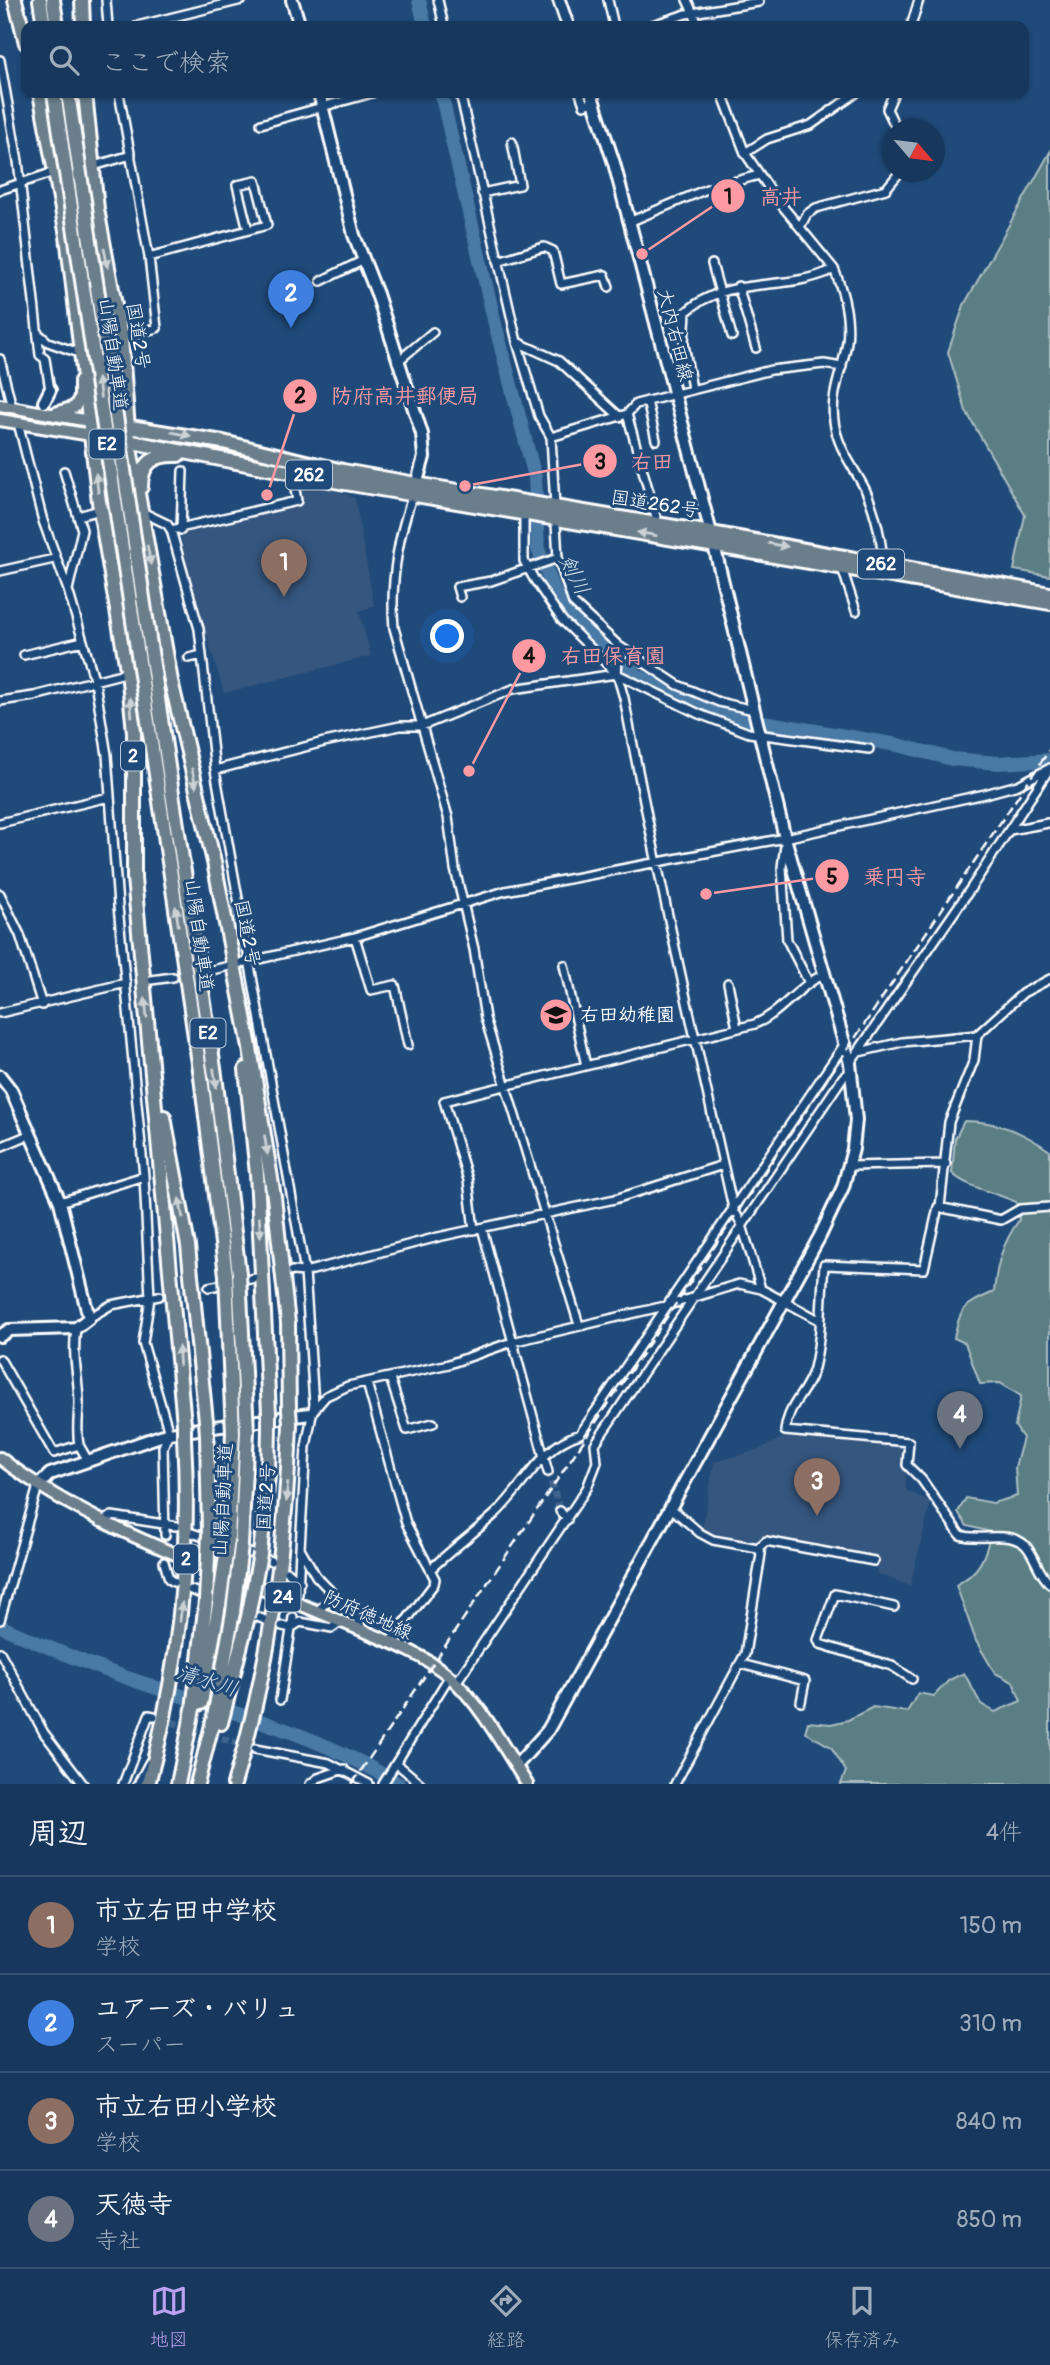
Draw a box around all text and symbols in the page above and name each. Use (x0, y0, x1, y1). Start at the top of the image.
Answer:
search box (21, 21, 1029, 98)
icon: search (45, 41, 83, 79)
text: ここで検索 (101, 47, 231, 79)
north arrow (882, 119, 945, 182)
callout: 高井 (711, 175, 816, 217)
text: 1 (724, 184, 732, 211)
text: 高井 (760, 184, 802, 211)
one-way arrow (100, 247, 111, 269)
pin: 2 (268, 270, 314, 328)
street label: 大内右田線 (652, 286, 698, 384)
street label: 山陽自動車道 (93, 296, 133, 412)
street label: 国道2号 (121, 301, 155, 371)
callout: 防府高井郵便局 (283, 375, 493, 417)
one-way arrow (93, 377, 104, 399)
text: 2 (294, 383, 306, 410)
text: 防府高井郵便局 (332, 383, 479, 410)
one-way arrow (170, 429, 192, 440)
road number: E2 (90, 430, 124, 458)
callout: 右田 (582, 440, 687, 482)
text: 3 (594, 449, 606, 476)
text: 右田 (631, 449, 673, 476)
road number: 262 (286, 461, 332, 490)
one-way arrow (91, 472, 102, 494)
street label: 国道262号 (609, 485, 701, 523)
one-way arrow (636, 528, 658, 539)
pin: 1 (261, 539, 307, 597)
one-way arrow (767, 539, 789, 550)
one-way arrow (144, 544, 155, 566)
water label: 剣川 (552, 550, 596, 600)
road number: 262 (858, 550, 904, 578)
your location (430, 619, 464, 653)
callout: 右田保育園 (511, 635, 679, 677)
text: 4 (523, 643, 536, 670)
text: 右田保育園 (561, 643, 666, 670)
one-way arrow (125, 696, 136, 718)
road number: 2 (121, 742, 145, 770)
one-way arrow (189, 767, 200, 789)
callout: 乗円寺 (815, 855, 941, 897)
text: 5 (826, 864, 838, 891)
text: 乗円寺 (864, 864, 927, 891)
street label: 山陽自動車道 (179, 877, 219, 993)
street label: 国道2号 (229, 898, 265, 968)
one-way arrow (171, 905, 182, 927)
one-way arrow (141, 996, 152, 1018)
school or university icon: 右田幼稚園 (537, 996, 575, 1034)
place label: 右田幼稚園 (580, 1003, 675, 1027)
road number: E2 (190, 1018, 226, 1048)
one-way arrow (210, 1067, 221, 1089)
one-way arrow (261, 1134, 272, 1156)
one-way arrow (175, 1197, 186, 1219)
one-way arrow (255, 1217, 266, 1239)
one-way arrow (173, 1345, 184, 1367)
pin: 4 (937, 1391, 983, 1449)
street label: 山陽自動車道 (208, 1442, 238, 1558)
pin: 3 (794, 1458, 840, 1516)
street label: 国道2号 (252, 1462, 280, 1532)
one-way arrow (281, 1481, 292, 1503)
road number: 2 (174, 1544, 198, 1574)
road number: 24 (266, 1582, 300, 1612)
street label: 防府徳地線 (320, 1585, 416, 1645)
one-way arrow (176, 1601, 187, 1623)
water label: 清水川 (173, 1659, 241, 1703)
text: 周辺 (28, 1815, 88, 1852)
text: 4件 (986, 1818, 1022, 1847)
text: 市立右田中学校 (95, 1895, 277, 1927)
text: 1 (47, 1911, 56, 1940)
text: 150 m (959, 1911, 1022, 1940)
text: 学校 (95, 1932, 141, 1961)
text: ユアーズ・バリュ (95, 1993, 300, 2025)
text: 2 (45, 2009, 57, 2038)
text: 310 m (959, 2009, 1022, 2038)
text: スーパー (95, 2030, 186, 2059)
text: 市立右田小学校 (95, 2091, 277, 2123)
text: 3 (45, 2107, 57, 2136)
text: 840 m (956, 2107, 1022, 2136)
text: 学校 (95, 2128, 141, 2157)
text: 天徳寺 (95, 2189, 173, 2221)
text: 4 (44, 2205, 58, 2234)
text: 850 m (957, 2205, 1022, 2234)
text: 寺社 (95, 2226, 141, 2255)
tab: 地図 (150, 2282, 188, 2352)
tab: 経路 (487, 2282, 525, 2352)
tab: 保存済み (824, 2282, 900, 2352)

